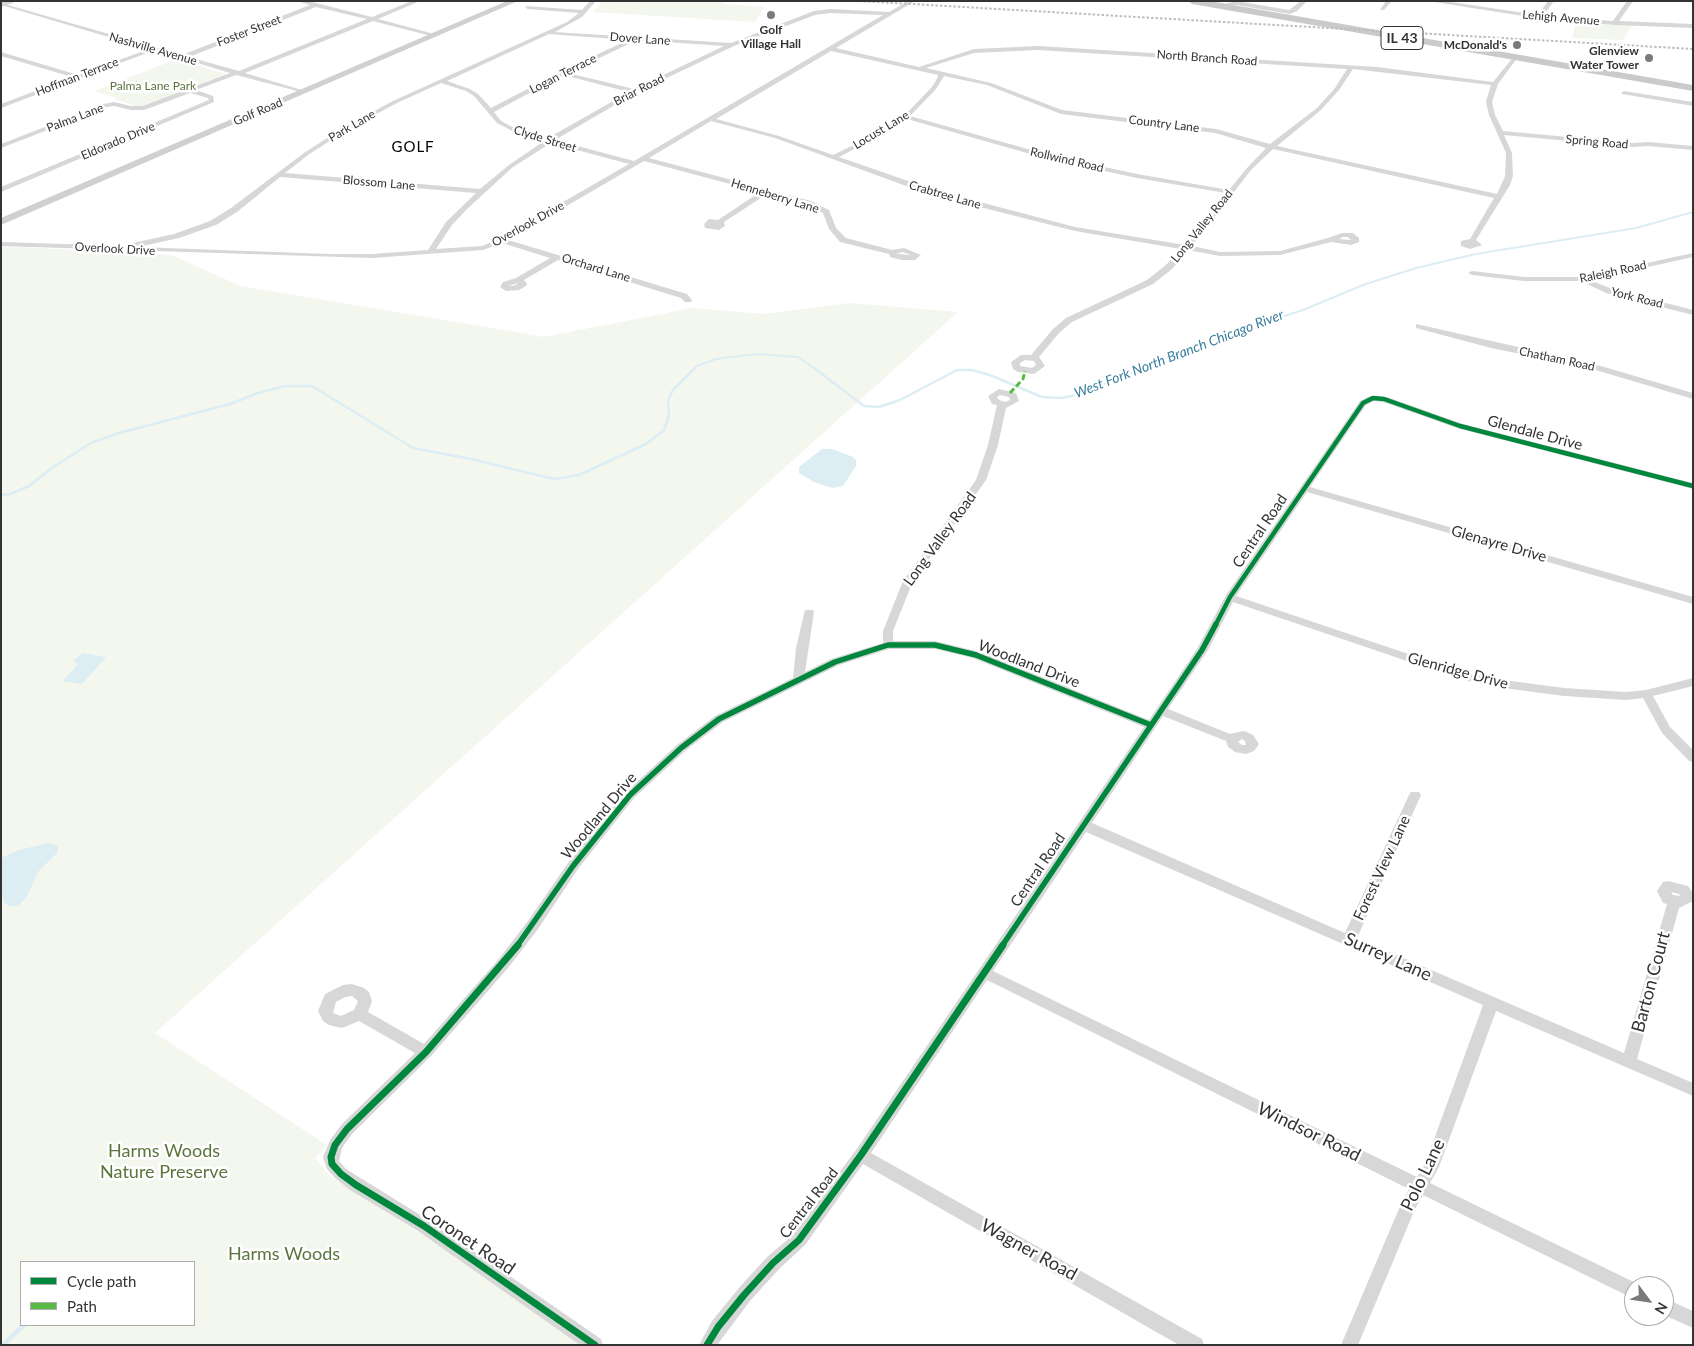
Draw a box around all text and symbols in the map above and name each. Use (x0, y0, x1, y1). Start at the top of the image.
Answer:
street label: Lehigh Avenue (1522, 7, 1600, 29)
marker: Golf Village Hall (765, 9, 777, 21)
street label: Foster Street (215, 12, 283, 50)
place label: Golf Village Hall (741, 23, 801, 51)
road number: IL 43 (1381, 26, 1423, 49)
street label: Nashville Avenue (107, 30, 199, 68)
street label: Dover Lane (609, 30, 671, 48)
place label: McDonald's (1444, 38, 1507, 52)
marker: McDonald's (1511, 39, 1523, 51)
place label: Glenview Water Tower (1570, 44, 1639, 72)
street label: North Branch Road (1156, 47, 1258, 69)
street label: Logan Terrace (527, 51, 599, 97)
marker: Glenview Water Tower (1643, 52, 1655, 64)
street label: Hoffman Terrace (33, 55, 121, 99)
street label: Briar Road (611, 71, 667, 109)
park label: Palma Lane Park (110, 79, 196, 93)
street label: Golf Road (231, 95, 285, 129)
street label: Palma Lane (44, 101, 106, 135)
street label: Park Lane (326, 107, 378, 145)
street label: Locust Lane (850, 108, 912, 152)
street label: Country Lane (1128, 113, 1200, 135)
street label: Eldorado Drive (79, 119, 157, 163)
street label: Clyde Street (512, 123, 578, 155)
street label: Spring Road (1565, 132, 1629, 152)
district label: GOLF (391, 138, 435, 156)
street label: Rollwind Road (1029, 145, 1105, 175)
street label: Blossom Lane (342, 173, 416, 193)
street label: Henneberry Lane (729, 176, 821, 216)
street label: Crabtree Lane (907, 178, 983, 212)
street label: Long Valley Road (1168, 187, 1236, 265)
street label: Overlook Drive (489, 198, 567, 250)
street label: Overlook Drive (74, 240, 156, 258)
street label: Orchard Lane (560, 251, 632, 285)
street label: Raleigh Road (1578, 258, 1648, 286)
street label: York Road (1609, 285, 1665, 311)
water label: West Fork North Branch Chicago River (1072, 306, 1286, 402)
street label: Chatham Road (1518, 344, 1596, 374)
street label: Glendale Drive (1486, 412, 1584, 454)
street label: Long Valley Road (900, 488, 980, 590)
street label: Central Road (1229, 491, 1291, 571)
street label: Glenayre Drive (1449, 522, 1549, 566)
street label: Woodland Drive (976, 636, 1082, 692)
street label: Glenridge Drive (1406, 649, 1510, 693)
street label: Woodland Drive (558, 769, 640, 863)
street label: Forest View Lane (1350, 813, 1414, 923)
street label: Central Road (1007, 830, 1069, 910)
street label: Surrey Lane (1341, 928, 1435, 986)
street label: Barton Court (1627, 929, 1675, 1035)
street label: Windsor Road (1254, 1098, 1364, 1166)
street label: Polo Lane (1396, 1136, 1450, 1214)
park label: Harms Woods Nature Preserve (100, 1140, 228, 1182)
street label: Central Road (776, 1164, 842, 1242)
street label: Coronet Road (417, 1201, 519, 1279)
street label: Wagner Road (977, 1215, 1081, 1285)
park label: Harms Woods (228, 1243, 340, 1265)
legend (20, 1261, 195, 1326)
text: Cycle path (67, 1272, 136, 1290)
north arrow (1624, 1276, 1674, 1326)
text: Path (67, 1297, 97, 1315)
text: N (1651, 1299, 1671, 1317)

